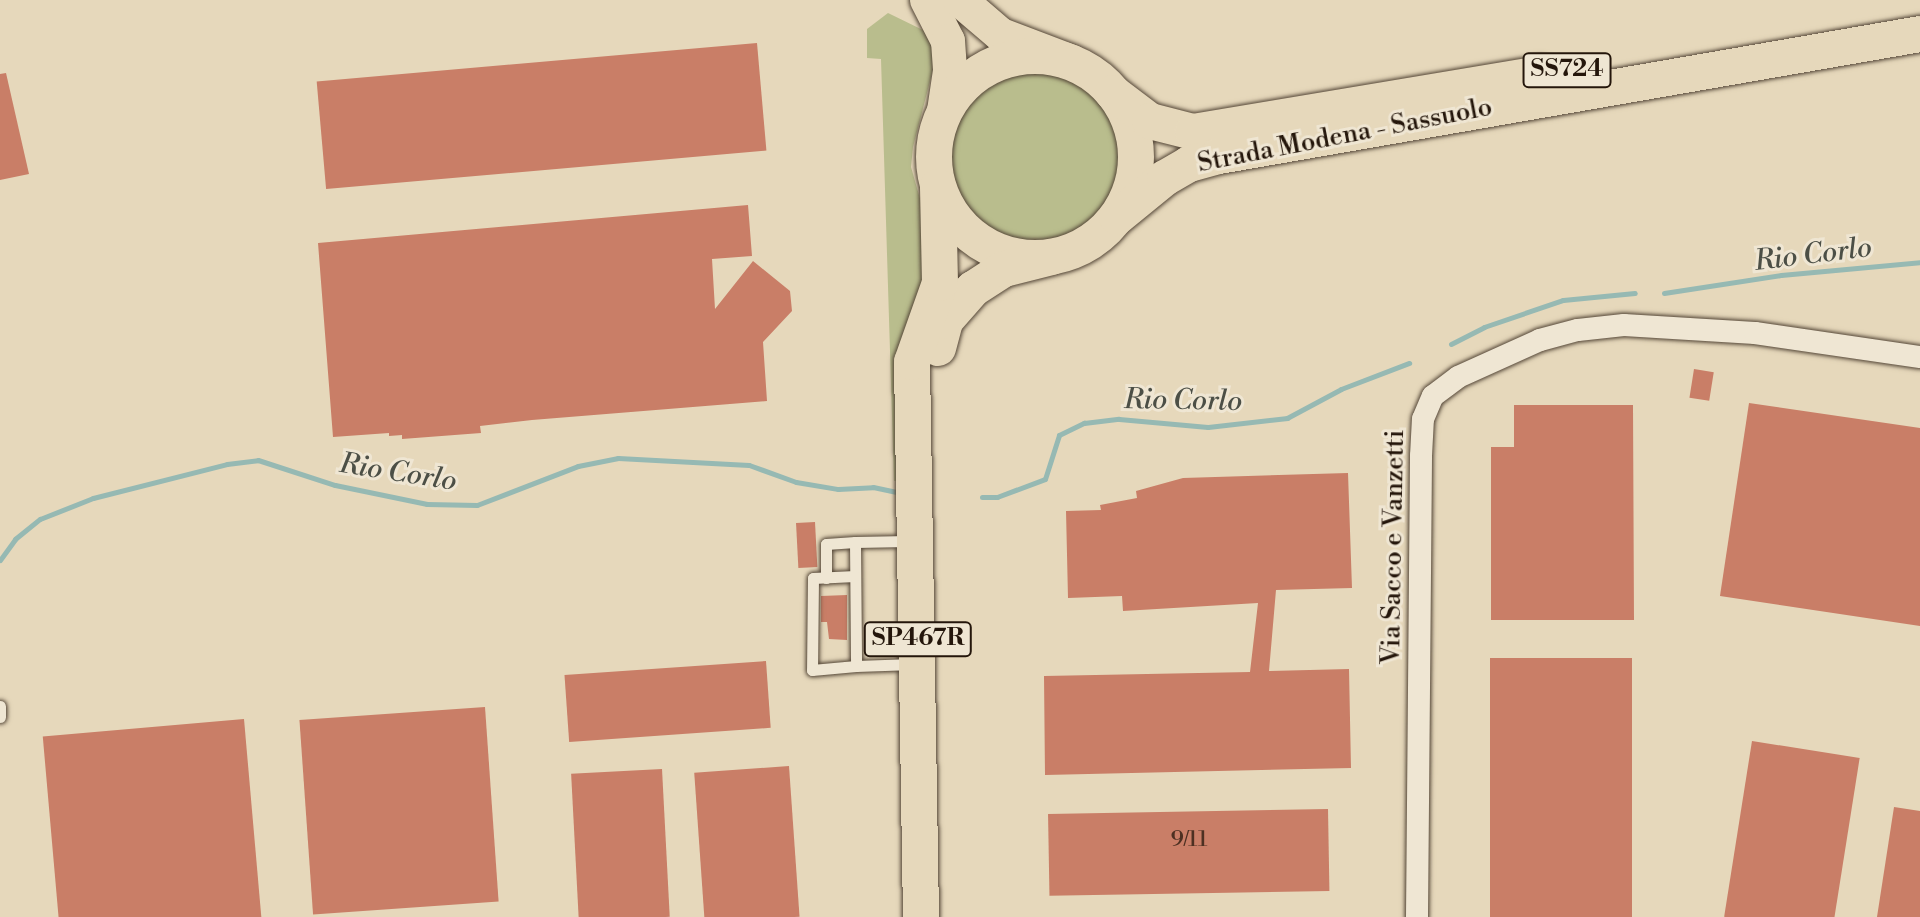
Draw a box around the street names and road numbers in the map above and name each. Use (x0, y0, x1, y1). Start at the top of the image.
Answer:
road number: SS724 (1521, 50, 1613, 90)
street label: Strada Modena - Sassuolo (1195, 92, 1495, 180)
street label: Via Sacco e Vanzetti (1376, 429, 1412, 665)
road number: SP467R (862, 619, 974, 659)

